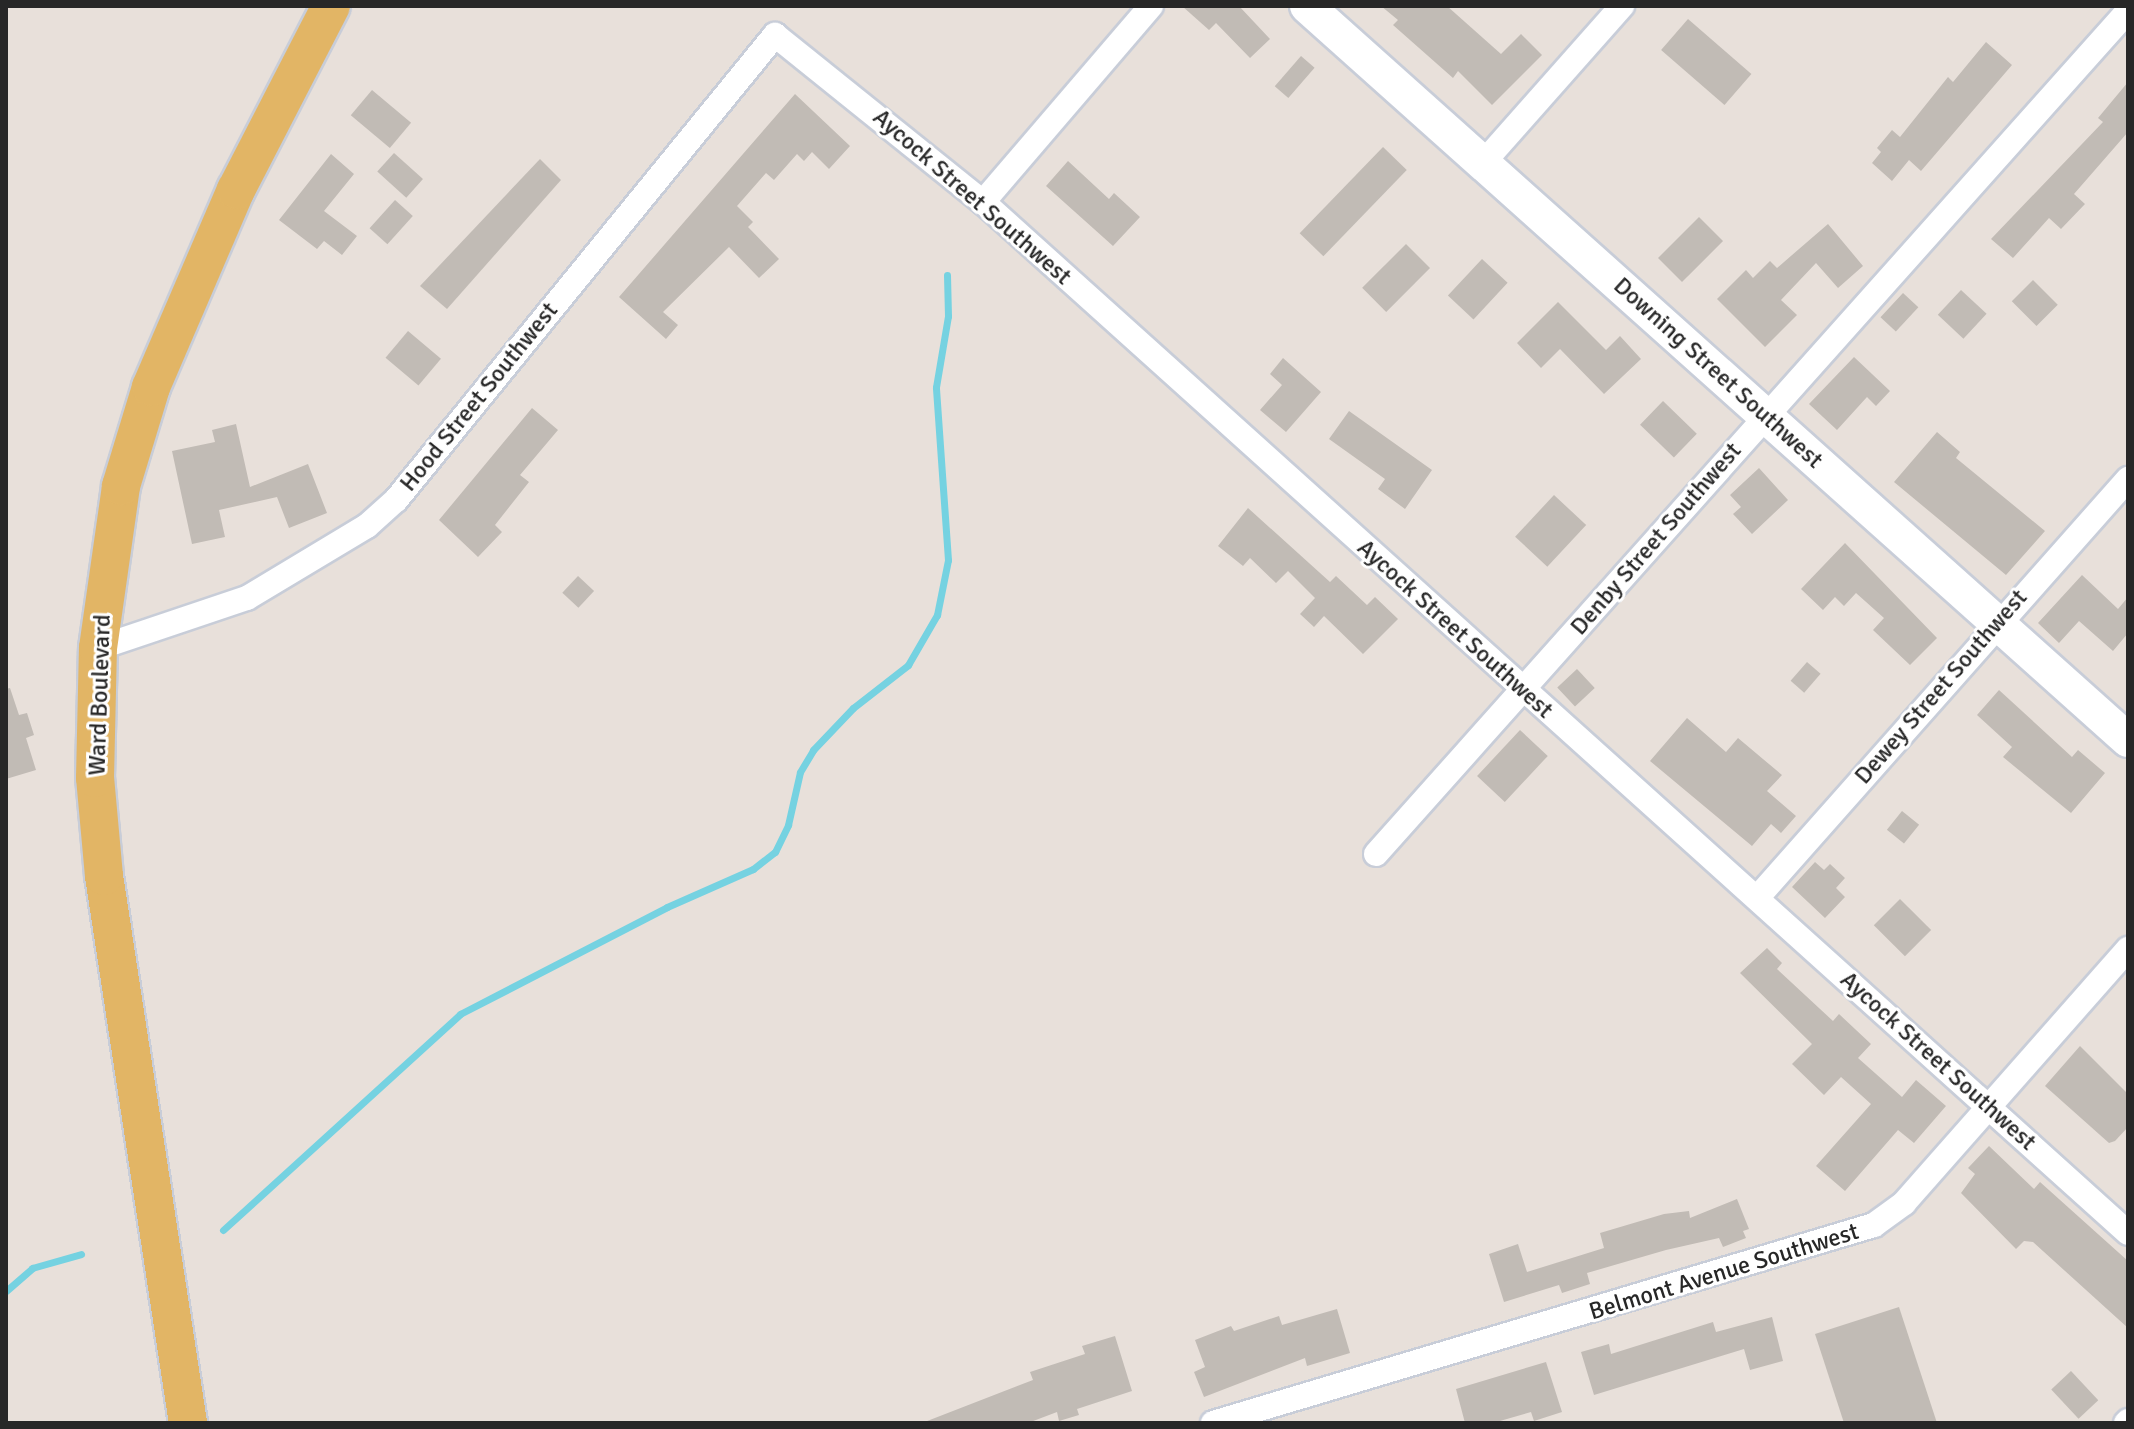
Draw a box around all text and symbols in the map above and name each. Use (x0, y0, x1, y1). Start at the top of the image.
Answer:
street label: Aycock Street Southwest (867, 103, 1077, 291)
street label: Downing Street Southwest (1607, 271, 1829, 475)
street label: Hood Street Southwest (394, 297, 564, 497)
street label: Denby Street Southwest (1565, 437, 1747, 641)
street label: Aycock Street Southwest (1351, 534, 1559, 724)
street label: Dewey Street Southwest (1849, 584, 2033, 790)
street label: Ward Boulevard (83, 614, 117, 776)
street label: Aycock Street Southwest (1834, 966, 2042, 1156)
street label: Belmont Avenue Southwest (1586, 1217, 1862, 1327)

